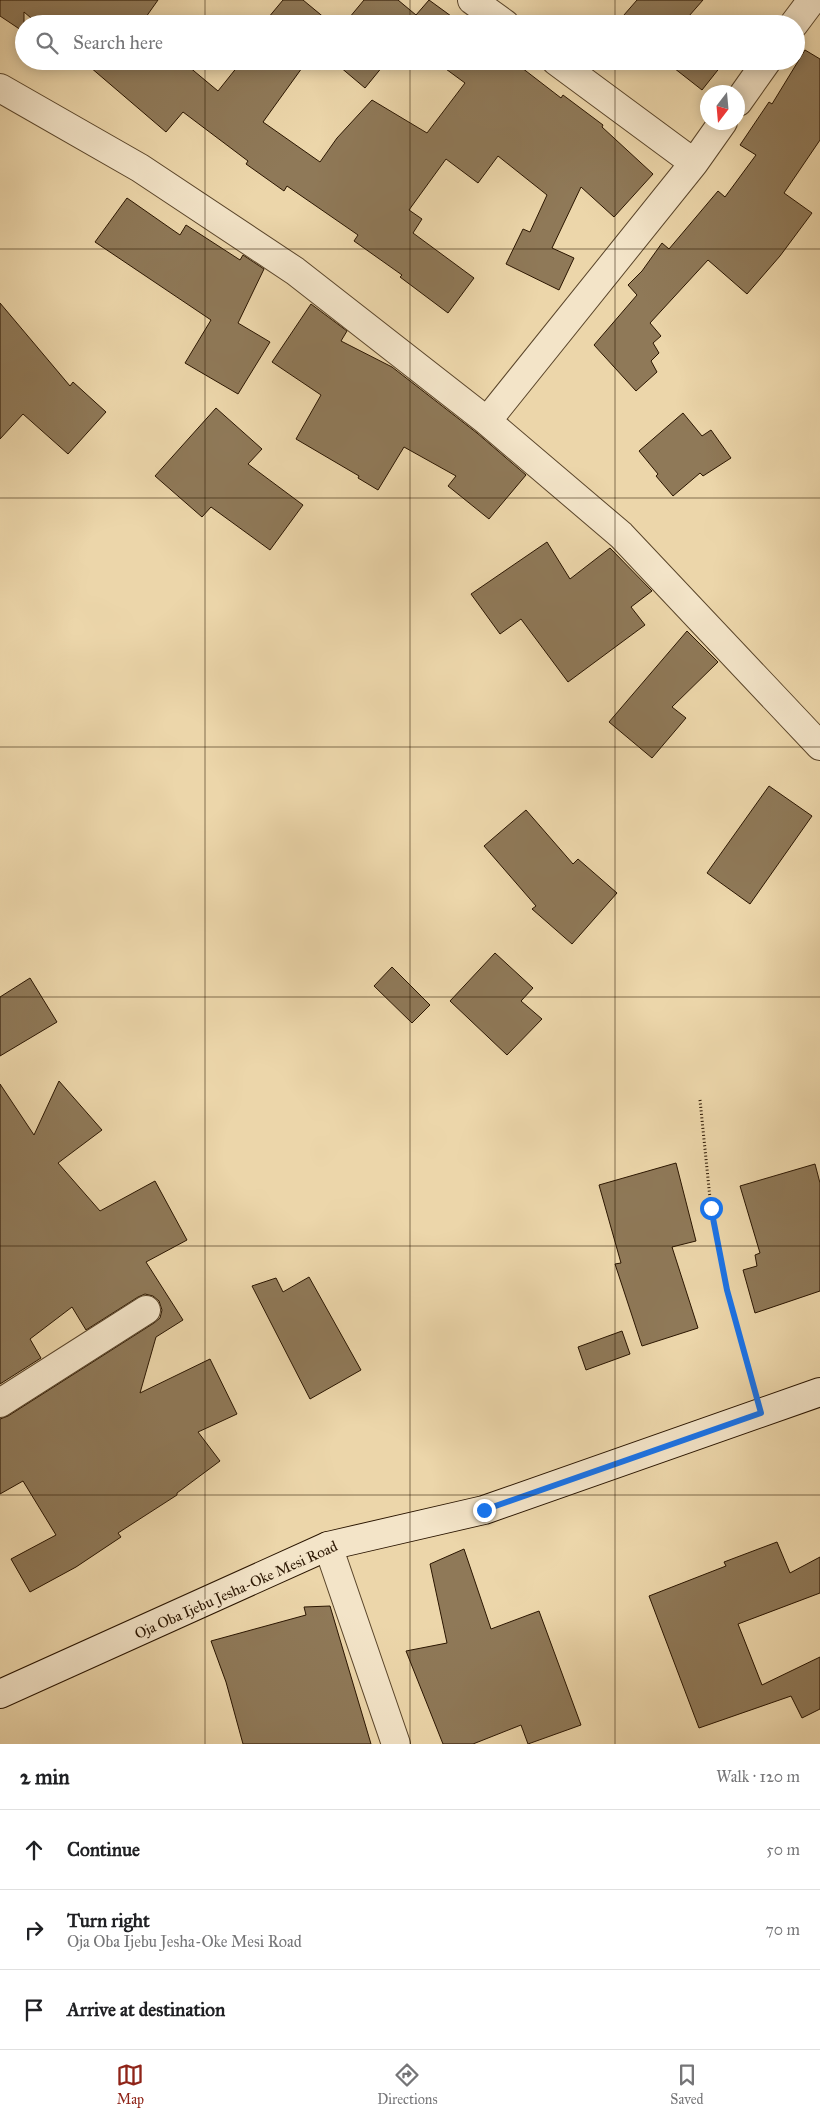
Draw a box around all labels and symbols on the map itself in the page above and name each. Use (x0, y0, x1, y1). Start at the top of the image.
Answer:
north arrow (700, 85, 745, 130)
route start (700, 1197, 723, 1220)
route end (473, 1499, 496, 1522)
street label: Oja Oba Ijebu Jesha-Oke Mesi Road (132, 1537, 341, 1644)

